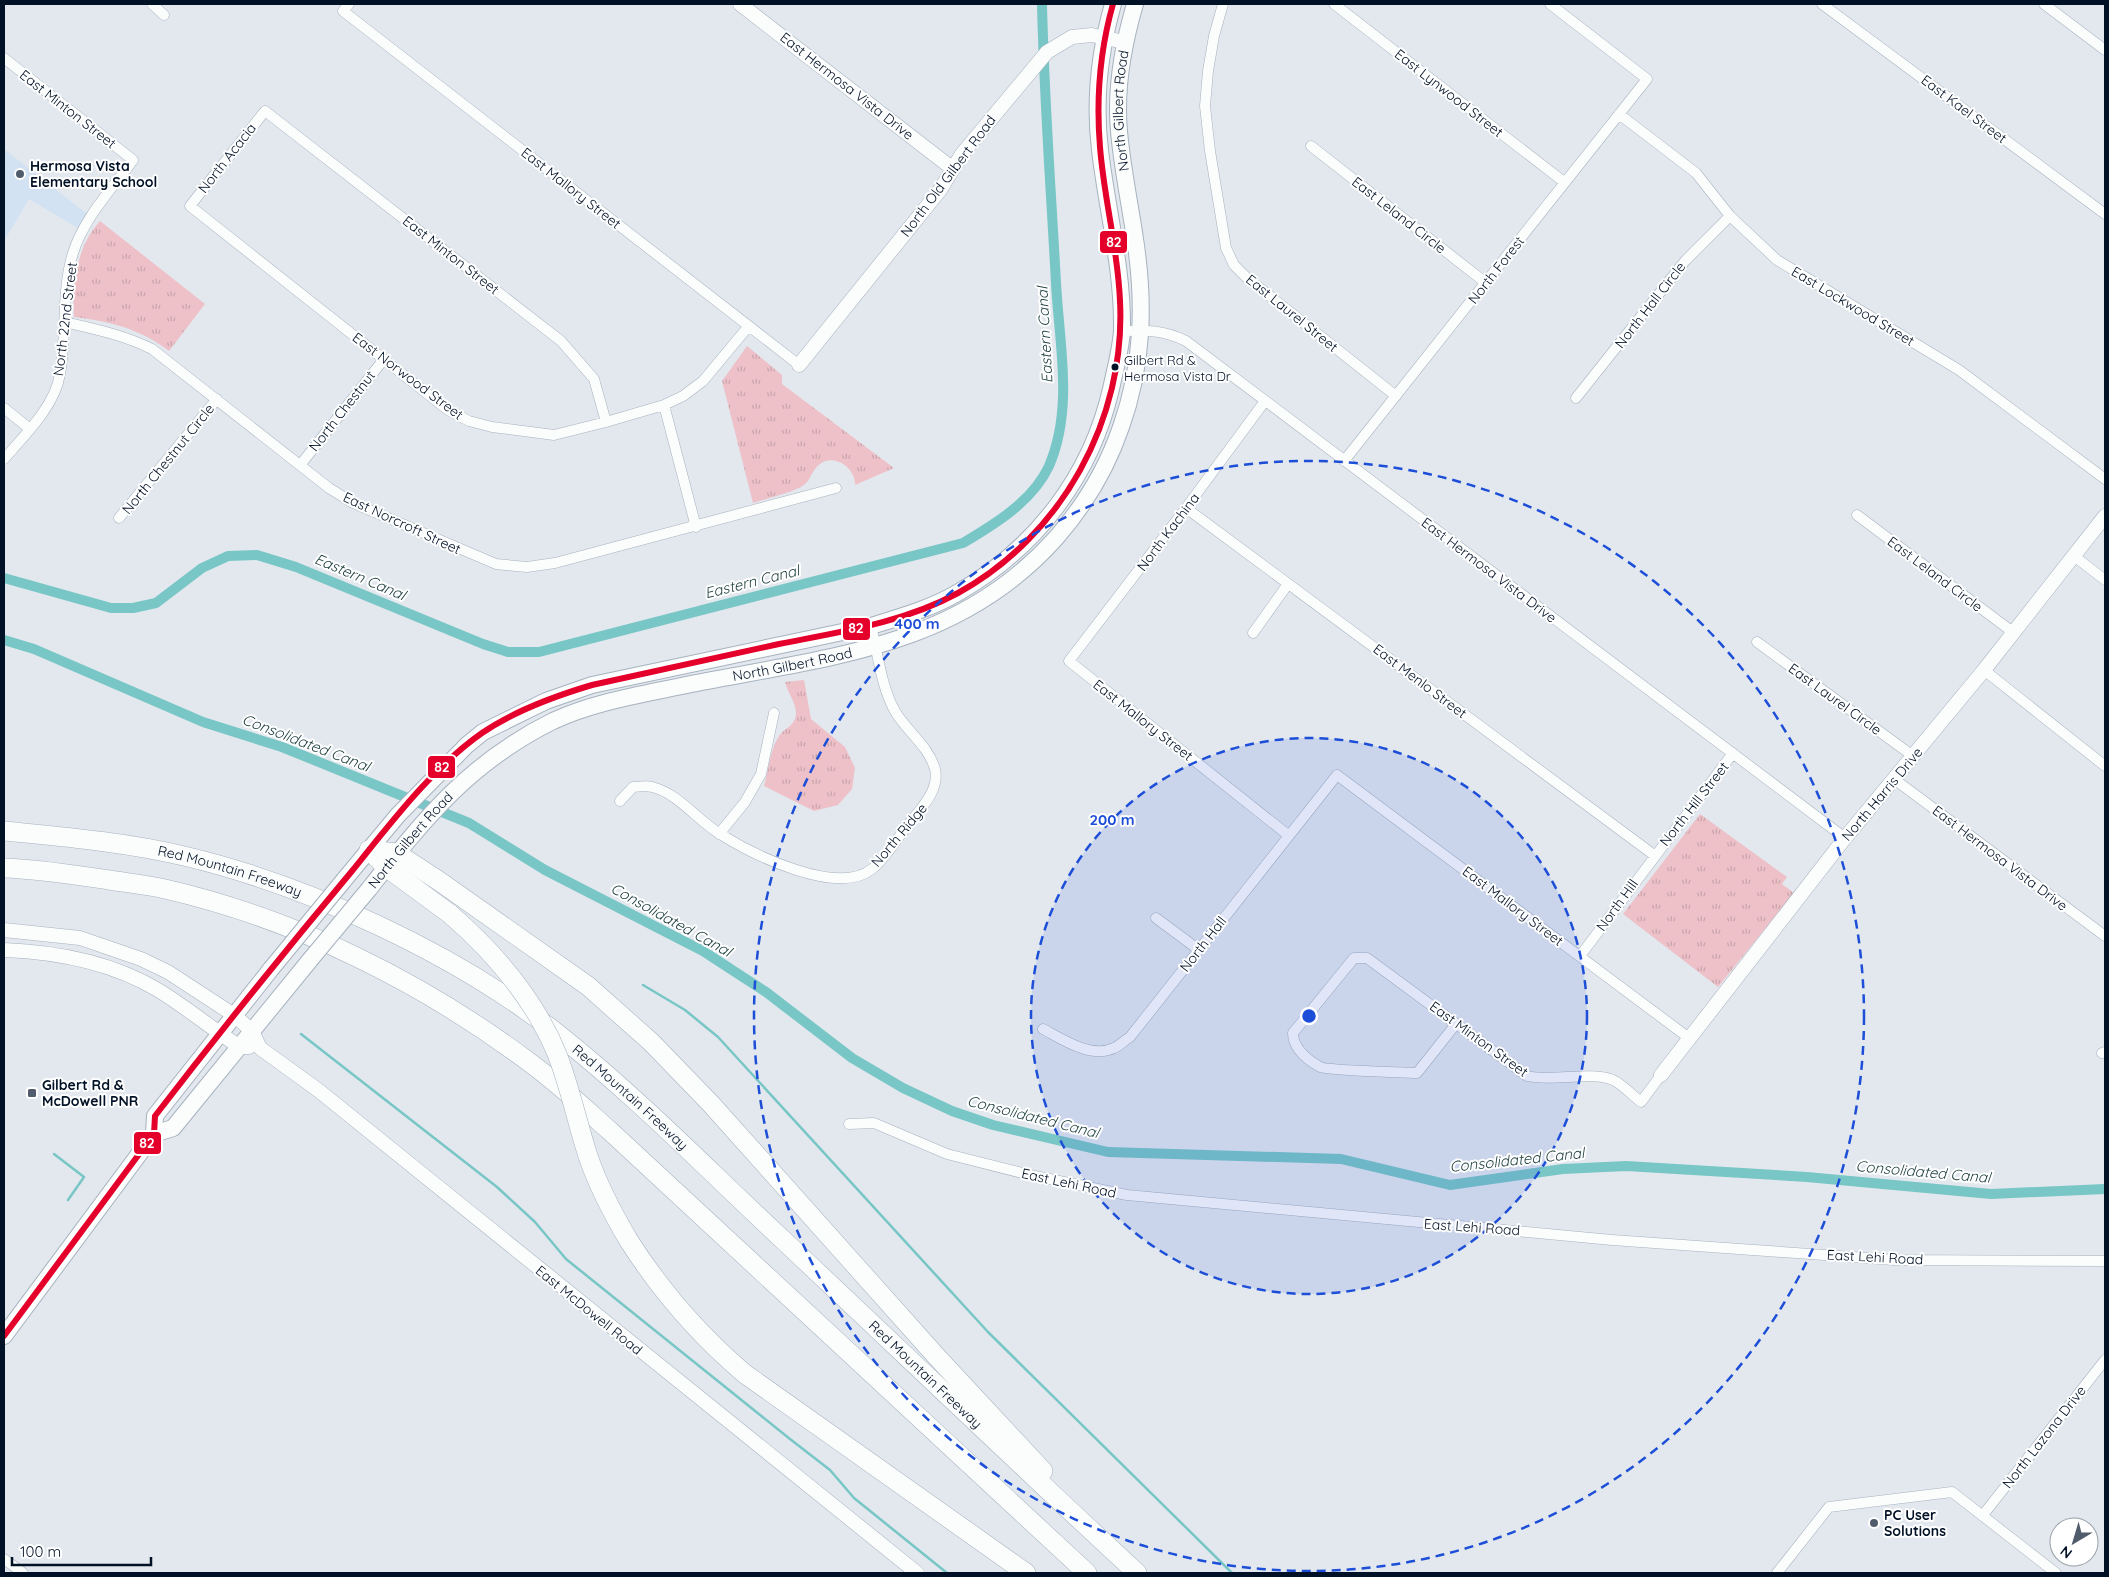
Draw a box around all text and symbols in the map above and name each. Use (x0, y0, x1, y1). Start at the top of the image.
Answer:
street label: East Hermosa Vista Drive (777, 28, 918, 144)
street label: East Lynwood Street (1391, 45, 1507, 141)
street label: North Gilbert Road (1109, 49, 1133, 172)
street label: East Minton Street (16, 66, 120, 152)
street label: East Kael Street (1918, 71, 2011, 147)
street label: North Old Gilbert Road (896, 112, 1000, 240)
street label: North Acacia (194, 119, 260, 197)
street label: East Mallory Street (517, 143, 625, 233)
place label: Hermosa Vista Elementary School (30, 157, 157, 191)
marker: Hermosa Vista Elementary School (14, 168, 26, 180)
street label: East Leland Circle (1348, 173, 1450, 257)
street label: East Minton Street (399, 212, 503, 298)
line badge: 82 (1099, 230, 1128, 254)
street label: North Forest (1464, 232, 1528, 307)
text: 82 (1106, 233, 1122, 251)
street label: North Hall Circle (1611, 258, 1689, 352)
street label: North 22nd Street (49, 261, 81, 377)
street label: East Lockwood Street (1788, 262, 1918, 350)
street label: East Laurel Street (1242, 270, 1342, 356)
water label: Eastern Canal (1032, 285, 1057, 384)
street label: East Norwood Street (349, 328, 467, 424)
place label: Gilbert Rd & Hermosa Vista Dr (1124, 352, 1231, 384)
marker: Gilbert Rd & Hermosa Vista Dr (1110, 362, 1120, 372)
street label: North Chestnut (305, 367, 379, 455)
street label: North Chestnut Circle (118, 400, 218, 518)
street label: East Norcroft Street (340, 488, 464, 558)
street label: North Kachina (1133, 489, 1203, 575)
street label: East Hermosa Vista Drive (1418, 513, 1560, 627)
street label: East Leland Circle (1884, 532, 1986, 616)
water label: Eastern Canal (312, 549, 410, 605)
water label: Eastern Canal (703, 560, 803, 602)
text: 400 m (894, 614, 940, 633)
line badge: 82 (842, 617, 871, 641)
text: 82 (848, 619, 864, 637)
street label: East Menlo Street (1370, 640, 1471, 722)
street label: North Gilbert Road (731, 643, 854, 685)
street label: East Laurel Circle (1785, 659, 1885, 739)
street label: East Mallory Street (1089, 675, 1197, 765)
water label: Consolidated Canal (240, 709, 374, 776)
street label: North Harris Drive (1838, 743, 1927, 845)
line badge: 82 (427, 755, 456, 779)
text: 82 (434, 758, 450, 776)
street label: North Hill Street (1655, 758, 1733, 850)
street label: North Gilbert Road (364, 788, 457, 892)
street label: North Ridge (867, 799, 931, 871)
street label: East Hermosa Vista Drive (1929, 801, 2071, 915)
text: 200 m (1090, 810, 1135, 829)
street label: Red Mountain Freeway (156, 842, 304, 901)
street label: East Mallory Street (1459, 862, 1567, 950)
street label: North Hill (1592, 875, 1642, 935)
water label: Consolidated Canal (607, 878, 736, 961)
street label: North Hall (1176, 913, 1230, 975)
street label: East Minton Street (1426, 997, 1532, 1081)
centre of rings (1300, 1007, 1318, 1025)
street label: Red Mountain Freeway (569, 1041, 692, 1154)
place label: Gilbert Rd & McDowell PNR (42, 1076, 139, 1110)
marker: Gilbert Rd & McDowell PNR (26, 1087, 38, 1099)
water label: Consolidated Canal (965, 1091, 1103, 1142)
line badge: 82 (133, 1131, 162, 1155)
text: 82 (139, 1134, 155, 1152)
water label: Consolidated Canal (1449, 1143, 1587, 1176)
water label: Consolidated Canal (1855, 1156, 1993, 1187)
street label: East Lehi Road (1020, 1164, 1118, 1202)
street label: East Lehi Road (1423, 1215, 1521, 1239)
street label: East Lehi Road (1826, 1245, 1924, 1269)
street label: East McDowell Road (532, 1261, 646, 1359)
street label: Red Mountain Freeway (865, 1317, 986, 1432)
street label: North Lazona Drive (1998, 1382, 2090, 1492)
place label: PC User Solutions (1884, 1506, 1946, 1540)
marker: PC User Solutions (1868, 1517, 1880, 1529)
north arrow (2049, 1517, 2099, 1567)
scale bar (12, 1534, 151, 1566)
text: 100 m (20, 1542, 61, 1561)
text: N (2056, 1542, 2076, 1563)

